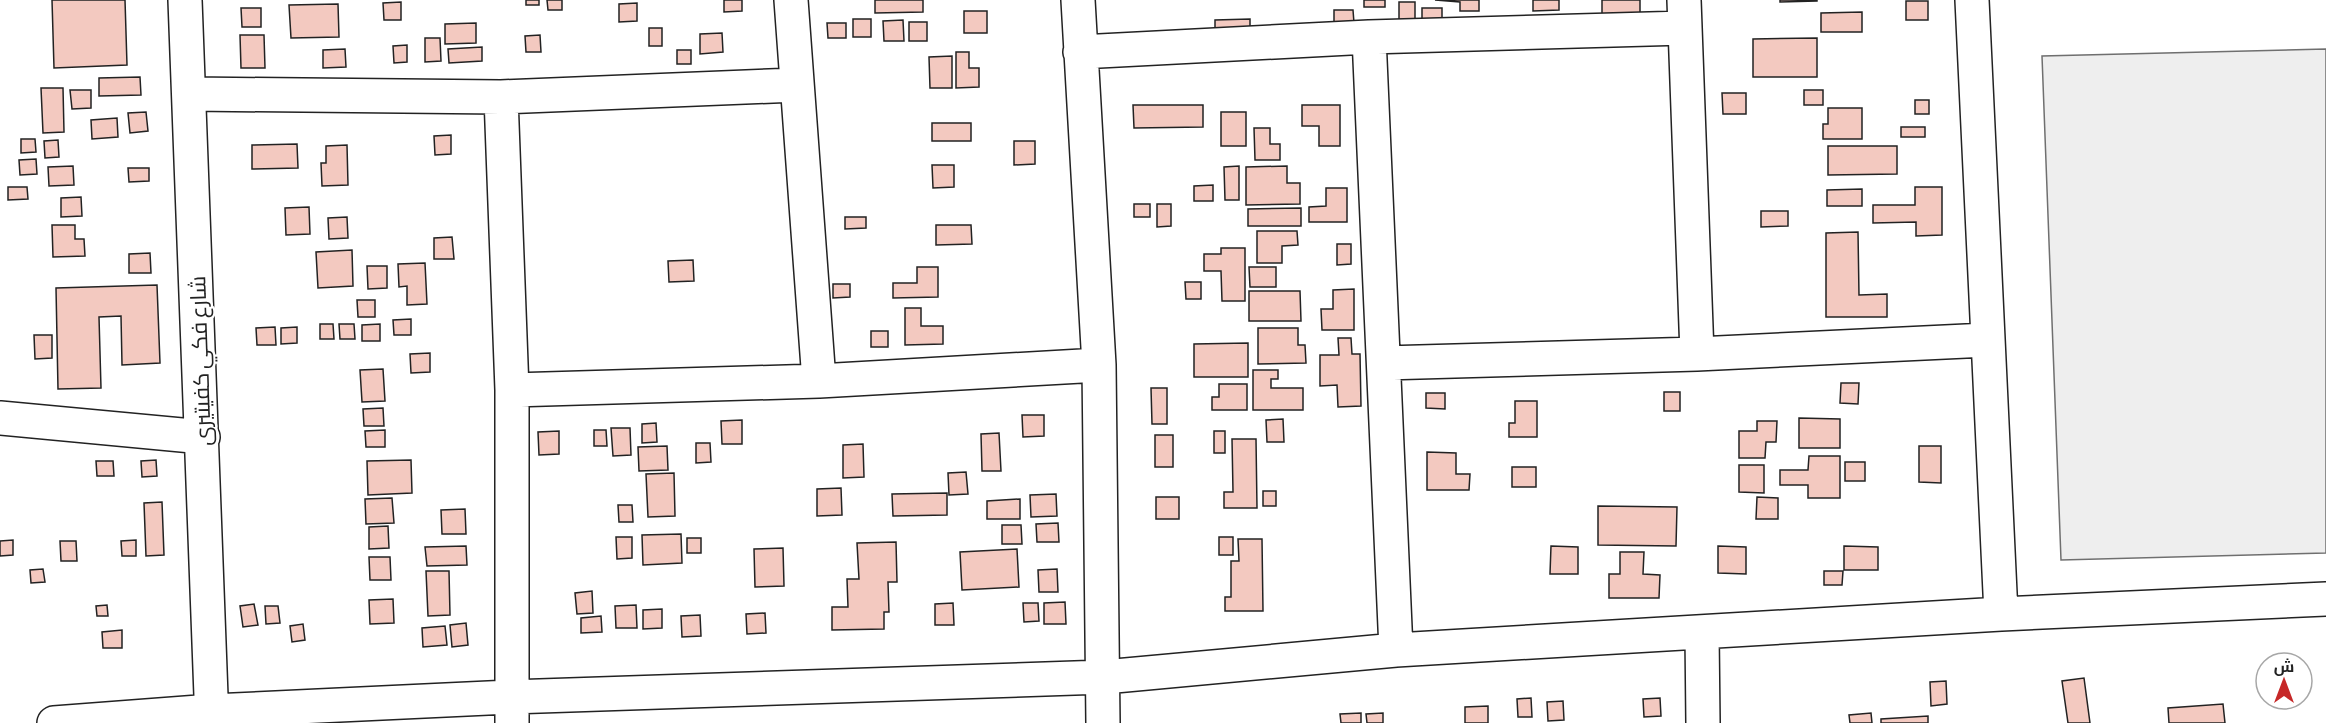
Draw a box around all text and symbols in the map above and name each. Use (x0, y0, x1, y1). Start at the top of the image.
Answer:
street label: شارع فكي كفيتيرى (185, 275, 220, 447)
north arrow (2254, 651, 2314, 711)
text: ش (2274, 658, 2294, 677)

